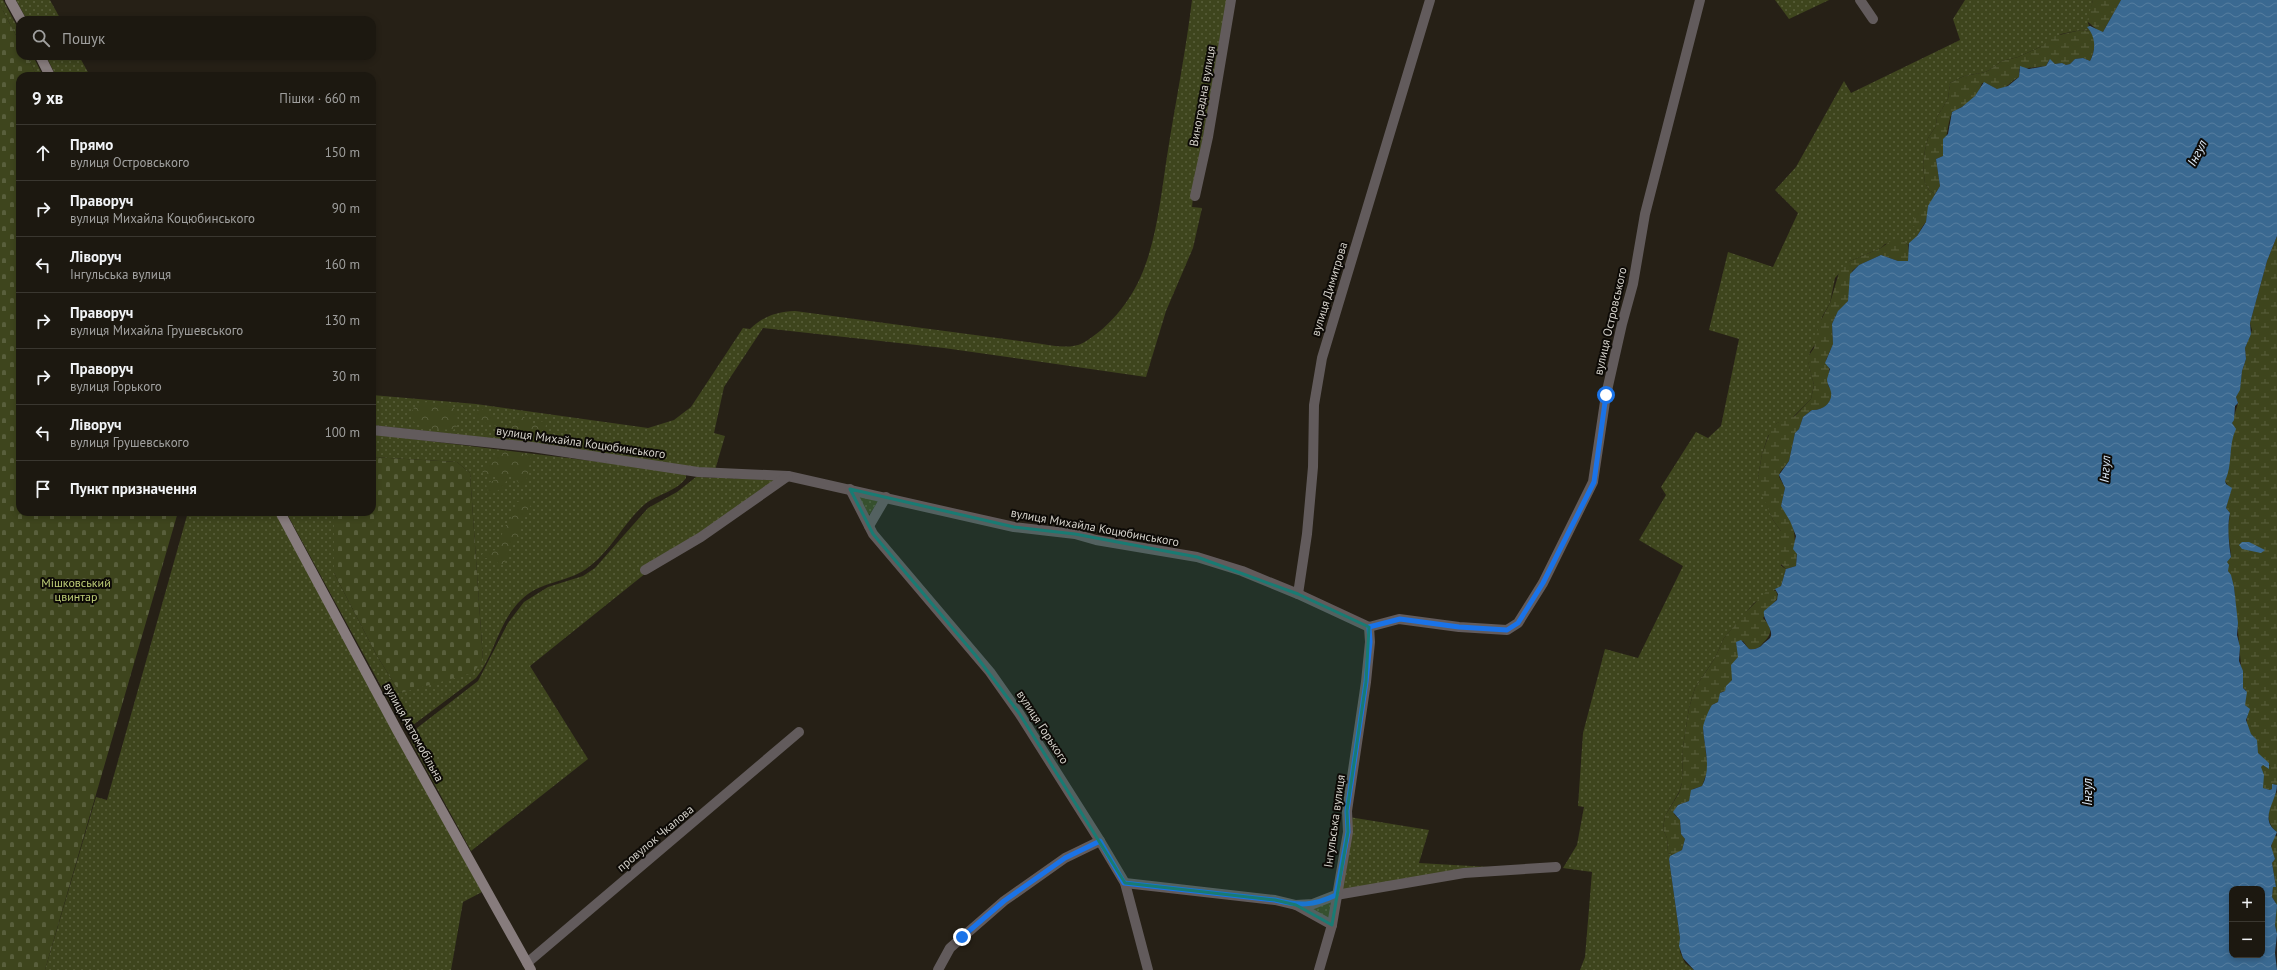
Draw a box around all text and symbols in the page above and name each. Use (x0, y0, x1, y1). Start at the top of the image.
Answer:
search box (16, 16, 376, 60)
icon: search (30, 27, 52, 49)
text: Пошук (62, 29, 105, 48)
street label: Виноградна вулиця (1186, 45, 1218, 147)
text: 9 хв (32, 87, 63, 109)
text: Пішки · 660 m (279, 90, 360, 107)
text: Прямо (70, 135, 113, 154)
water label: Інгул (2183, 136, 2211, 169)
icon: ahead (32, 142, 54, 164)
text: 150 m (325, 144, 360, 161)
text: вулиця Островського (70, 154, 189, 171)
text: Праворуч (70, 191, 133, 210)
icon: right (32, 198, 54, 220)
text: 90 m (332, 200, 360, 217)
text: вулиця Михайла Коцюбинського (70, 210, 255, 227)
street label: вулиця Димитрова (1308, 240, 1350, 338)
text: Ліворуч (70, 247, 122, 266)
icon: left (32, 254, 54, 276)
text: 160 m (325, 256, 360, 273)
text: Інгульська вулиця (70, 266, 171, 283)
street label: вулиця Островського (1590, 266, 1630, 376)
text: Праворуч (70, 303, 133, 322)
icon: right (32, 310, 54, 332)
text: 130 m (325, 312, 360, 329)
text: вулиця Михайла Грушевського (70, 322, 243, 339)
text: Праворуч (70, 359, 133, 378)
icon: right (32, 366, 54, 388)
text: 30 m (332, 368, 360, 385)
text: вулиця Горького (70, 378, 162, 395)
route start (1597, 386, 1615, 404)
text: Ліворуч (70, 415, 122, 434)
icon: left (32, 422, 54, 444)
street label: вулиця Михайла Коцюбинського (495, 423, 667, 461)
text: 100 m (325, 424, 360, 441)
text: вулиця Грушевського (70, 434, 189, 451)
water label: Інгул (2096, 454, 2114, 483)
icon: arrive (32, 478, 54, 500)
text: Пункт призначення (70, 479, 197, 498)
street label: вулиця Михайла Коцюбинського (1010, 505, 1180, 549)
park label: Мішковський цвинтар (41, 575, 111, 604)
street label: вулиця Автомобільна (381, 680, 447, 784)
street label: вулиця Горького (1014, 687, 1072, 767)
street label: Інгульська вулиця (1320, 774, 1348, 868)
water label: Інгул (2079, 778, 2096, 806)
street label: провулок Чкалова (614, 802, 696, 874)
map controls (2229, 886, 2265, 958)
button: + (2229, 886, 2265, 922)
button: − (2229, 922, 2265, 958)
route end (953, 928, 971, 946)

